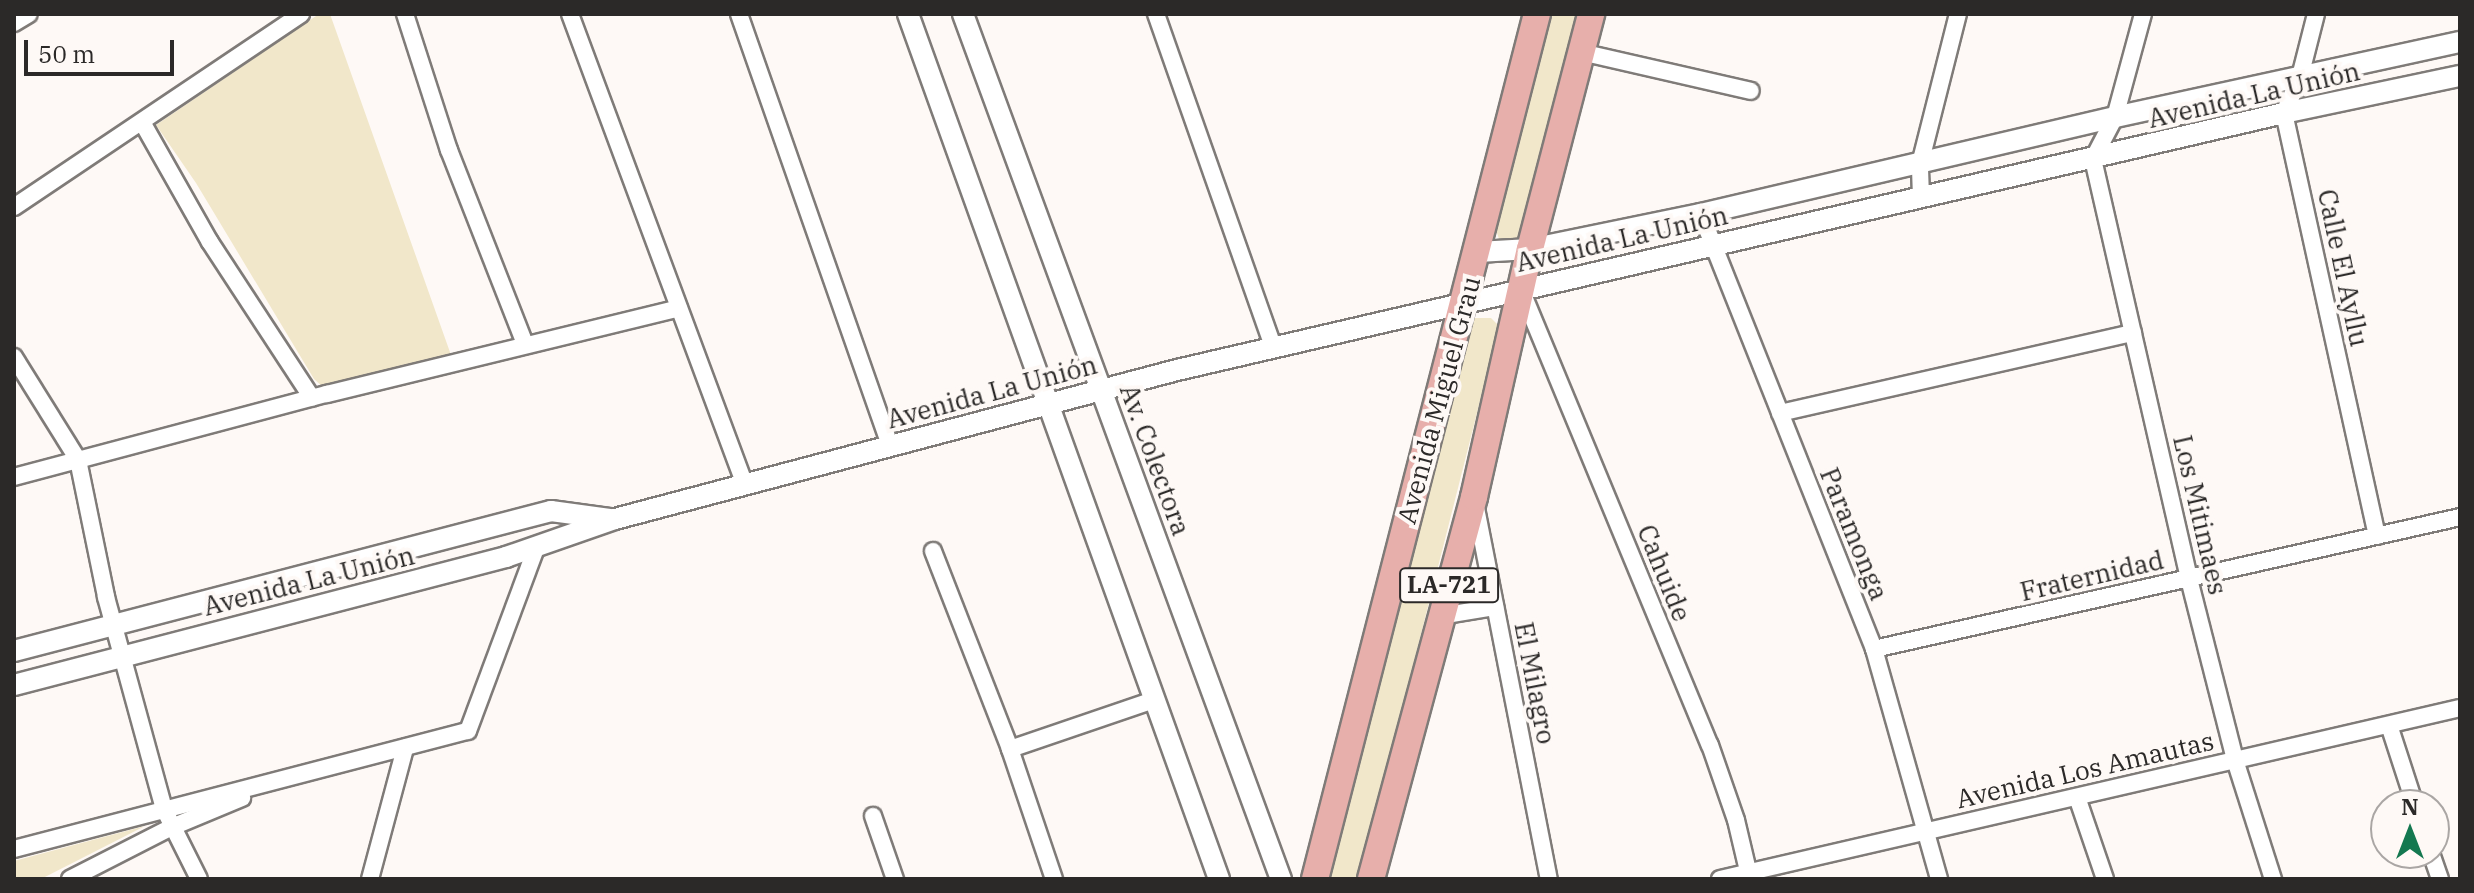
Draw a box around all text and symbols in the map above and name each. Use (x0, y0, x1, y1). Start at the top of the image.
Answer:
scale bar (28, 24, 178, 74)
text: 50 m (38, 38, 95, 70)
street label: Avenida La Unión (2145, 55, 2363, 135)
street label: Calle El Ayllu (2311, 187, 2375, 349)
street label: Avenida La Unión (1513, 199, 1731, 279)
street label: Avenida Miguel Grau (1391, 273, 1487, 527)
street label: Avenida La Unión (883, 349, 1101, 435)
street label: Av. Colectora (1113, 380, 1197, 540)
street label: Los Mitimaes (2167, 432, 2233, 598)
street label: Paramonga (1813, 463, 1895, 605)
street label: Cahuide (1631, 520, 1697, 626)
street label: Avenida La Unión (200, 540, 418, 622)
street label: Fraternidad (2017, 544, 2167, 608)
road number: LA-721 (1399, 565, 1499, 605)
street label: El Milagro (1508, 619, 1562, 747)
street label: Avenida Los Amautas (1953, 725, 2217, 815)
north arrow (2370, 789, 2450, 869)
text: N (2401, 792, 2419, 821)

